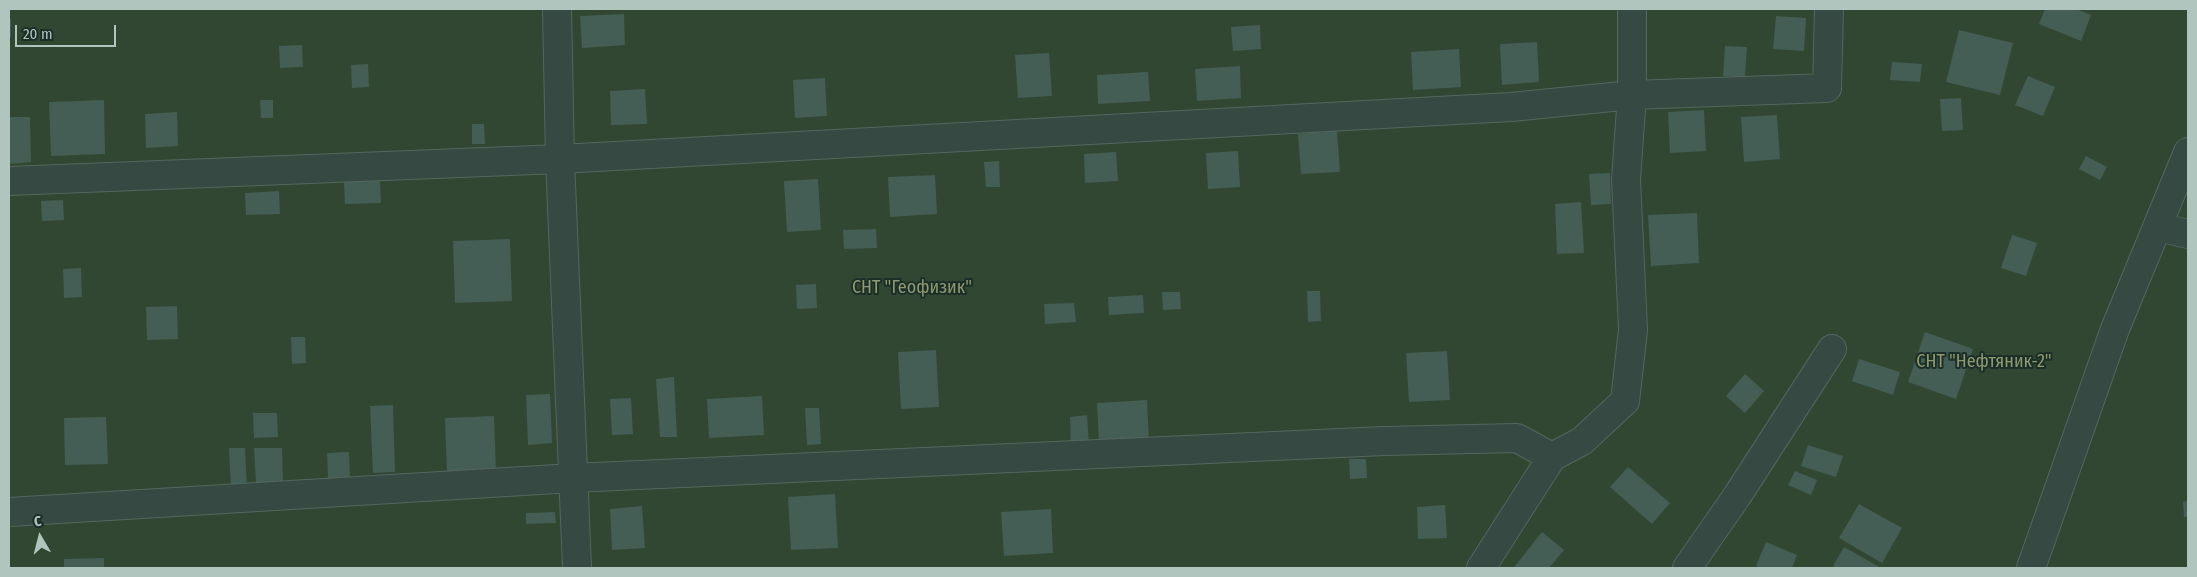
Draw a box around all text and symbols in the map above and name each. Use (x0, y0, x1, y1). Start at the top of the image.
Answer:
scale bar (18, 15, 119, 47)
text: 20 m (23, 25, 53, 43)
park label: СНТ "Геофизик" (852, 277, 972, 299)
park label: СНТ "Нефтяник-2" (1916, 351, 2052, 373)
north arrow (15, 512, 65, 562)
text: С (33, 513, 43, 531)

